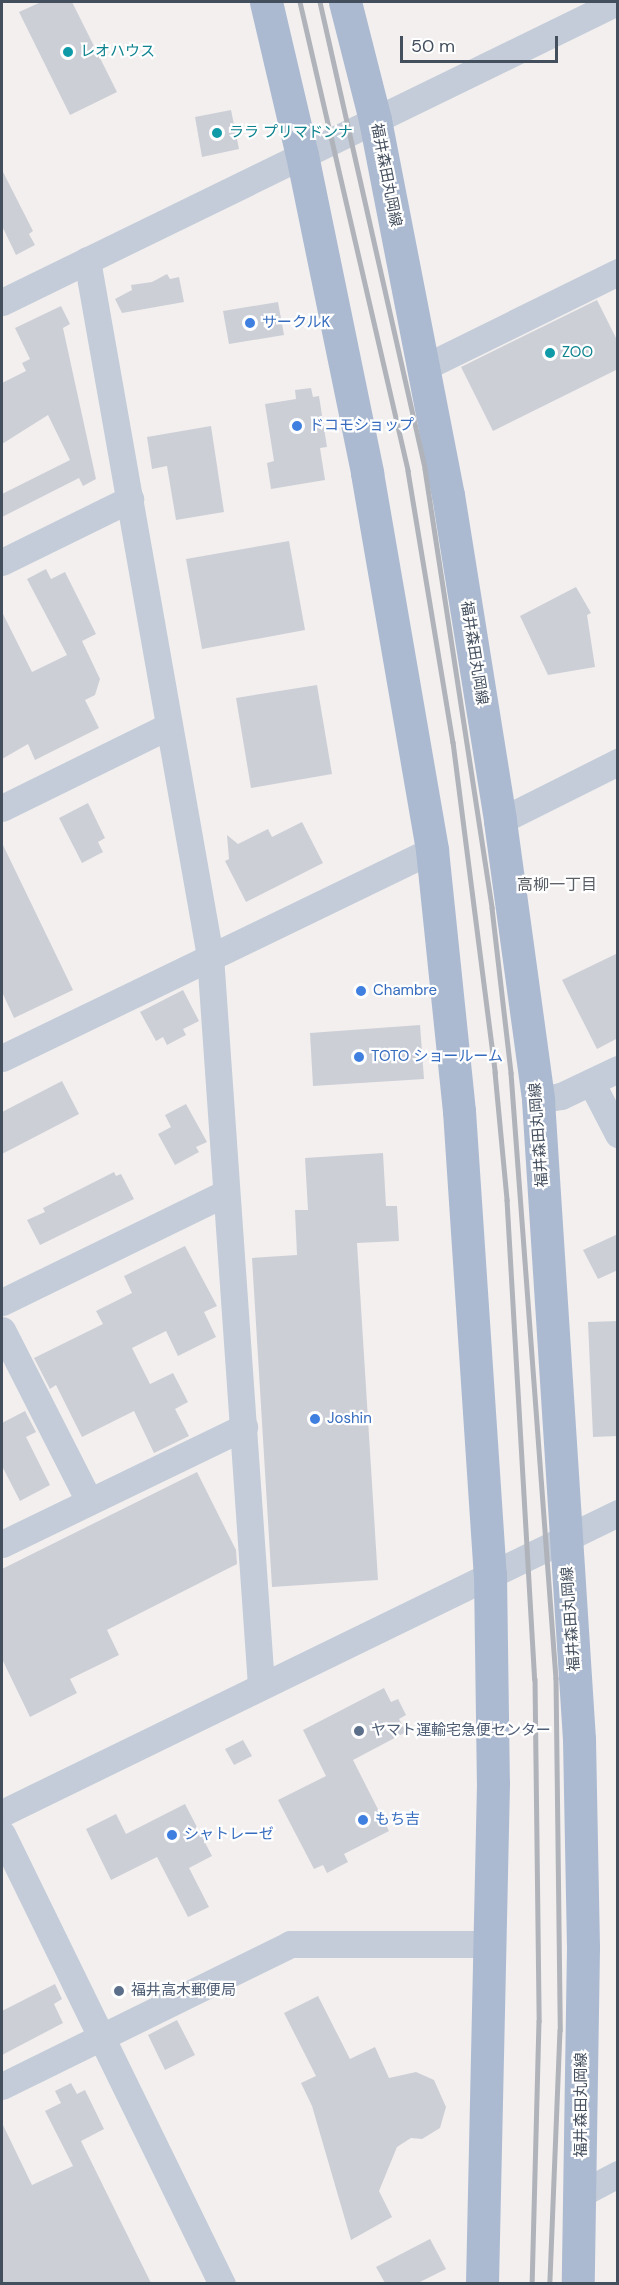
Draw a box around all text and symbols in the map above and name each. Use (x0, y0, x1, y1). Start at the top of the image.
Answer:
scale bar (403, 24, 560, 62)
text: 50 m (411, 34, 455, 58)
place label: レオハウス (80, 43, 155, 61)
marker: レオハウス (61, 45, 75, 59)
street label: 福井森田丸岡線 (367, 122, 405, 228)
place label: ララ プリマドンナ (229, 124, 353, 142)
marker: ララ プリマドンナ (210, 126, 224, 140)
place label: サークルK (262, 314, 331, 332)
marker: サークルK (243, 316, 257, 330)
place label: ZOO (562, 344, 593, 362)
marker: ZOO (543, 346, 557, 360)
place label: ドコモショップ (309, 417, 414, 435)
marker: ドコモショップ (290, 419, 304, 433)
street label: 福井森田丸岡線 (457, 600, 491, 706)
district label: 高柳一丁目 (517, 875, 597, 895)
place label: Chambre (373, 982, 437, 1000)
marker: Chambre (354, 984, 368, 998)
place label: TOTO ショールーム (371, 1048, 503, 1066)
marker: TOTO ショールーム (352, 1050, 366, 1064)
street label: 福井森田丸岡線 (526, 1082, 552, 1188)
place label: Joshin (327, 1410, 372, 1428)
marker: Joshin (308, 1412, 322, 1426)
street label: 福井森田丸岡線 (558, 1566, 584, 1672)
place label: ヤマト運輸宅急便センター (371, 1722, 551, 1740)
marker: ヤマト運輸宅急便センター (352, 1724, 366, 1738)
place label: もち吉 (375, 1811, 420, 1829)
marker: もち吉 (356, 1813, 370, 1827)
place label: シャトレーゼ (184, 1826, 274, 1844)
marker: シャトレーゼ (165, 1828, 179, 1842)
place label: 福井高木郵便局 (131, 1982, 236, 2000)
marker: 福井高木郵便局 (112, 1984, 126, 1998)
street label: 福井森田丸岡線 (573, 2053, 591, 2157)

